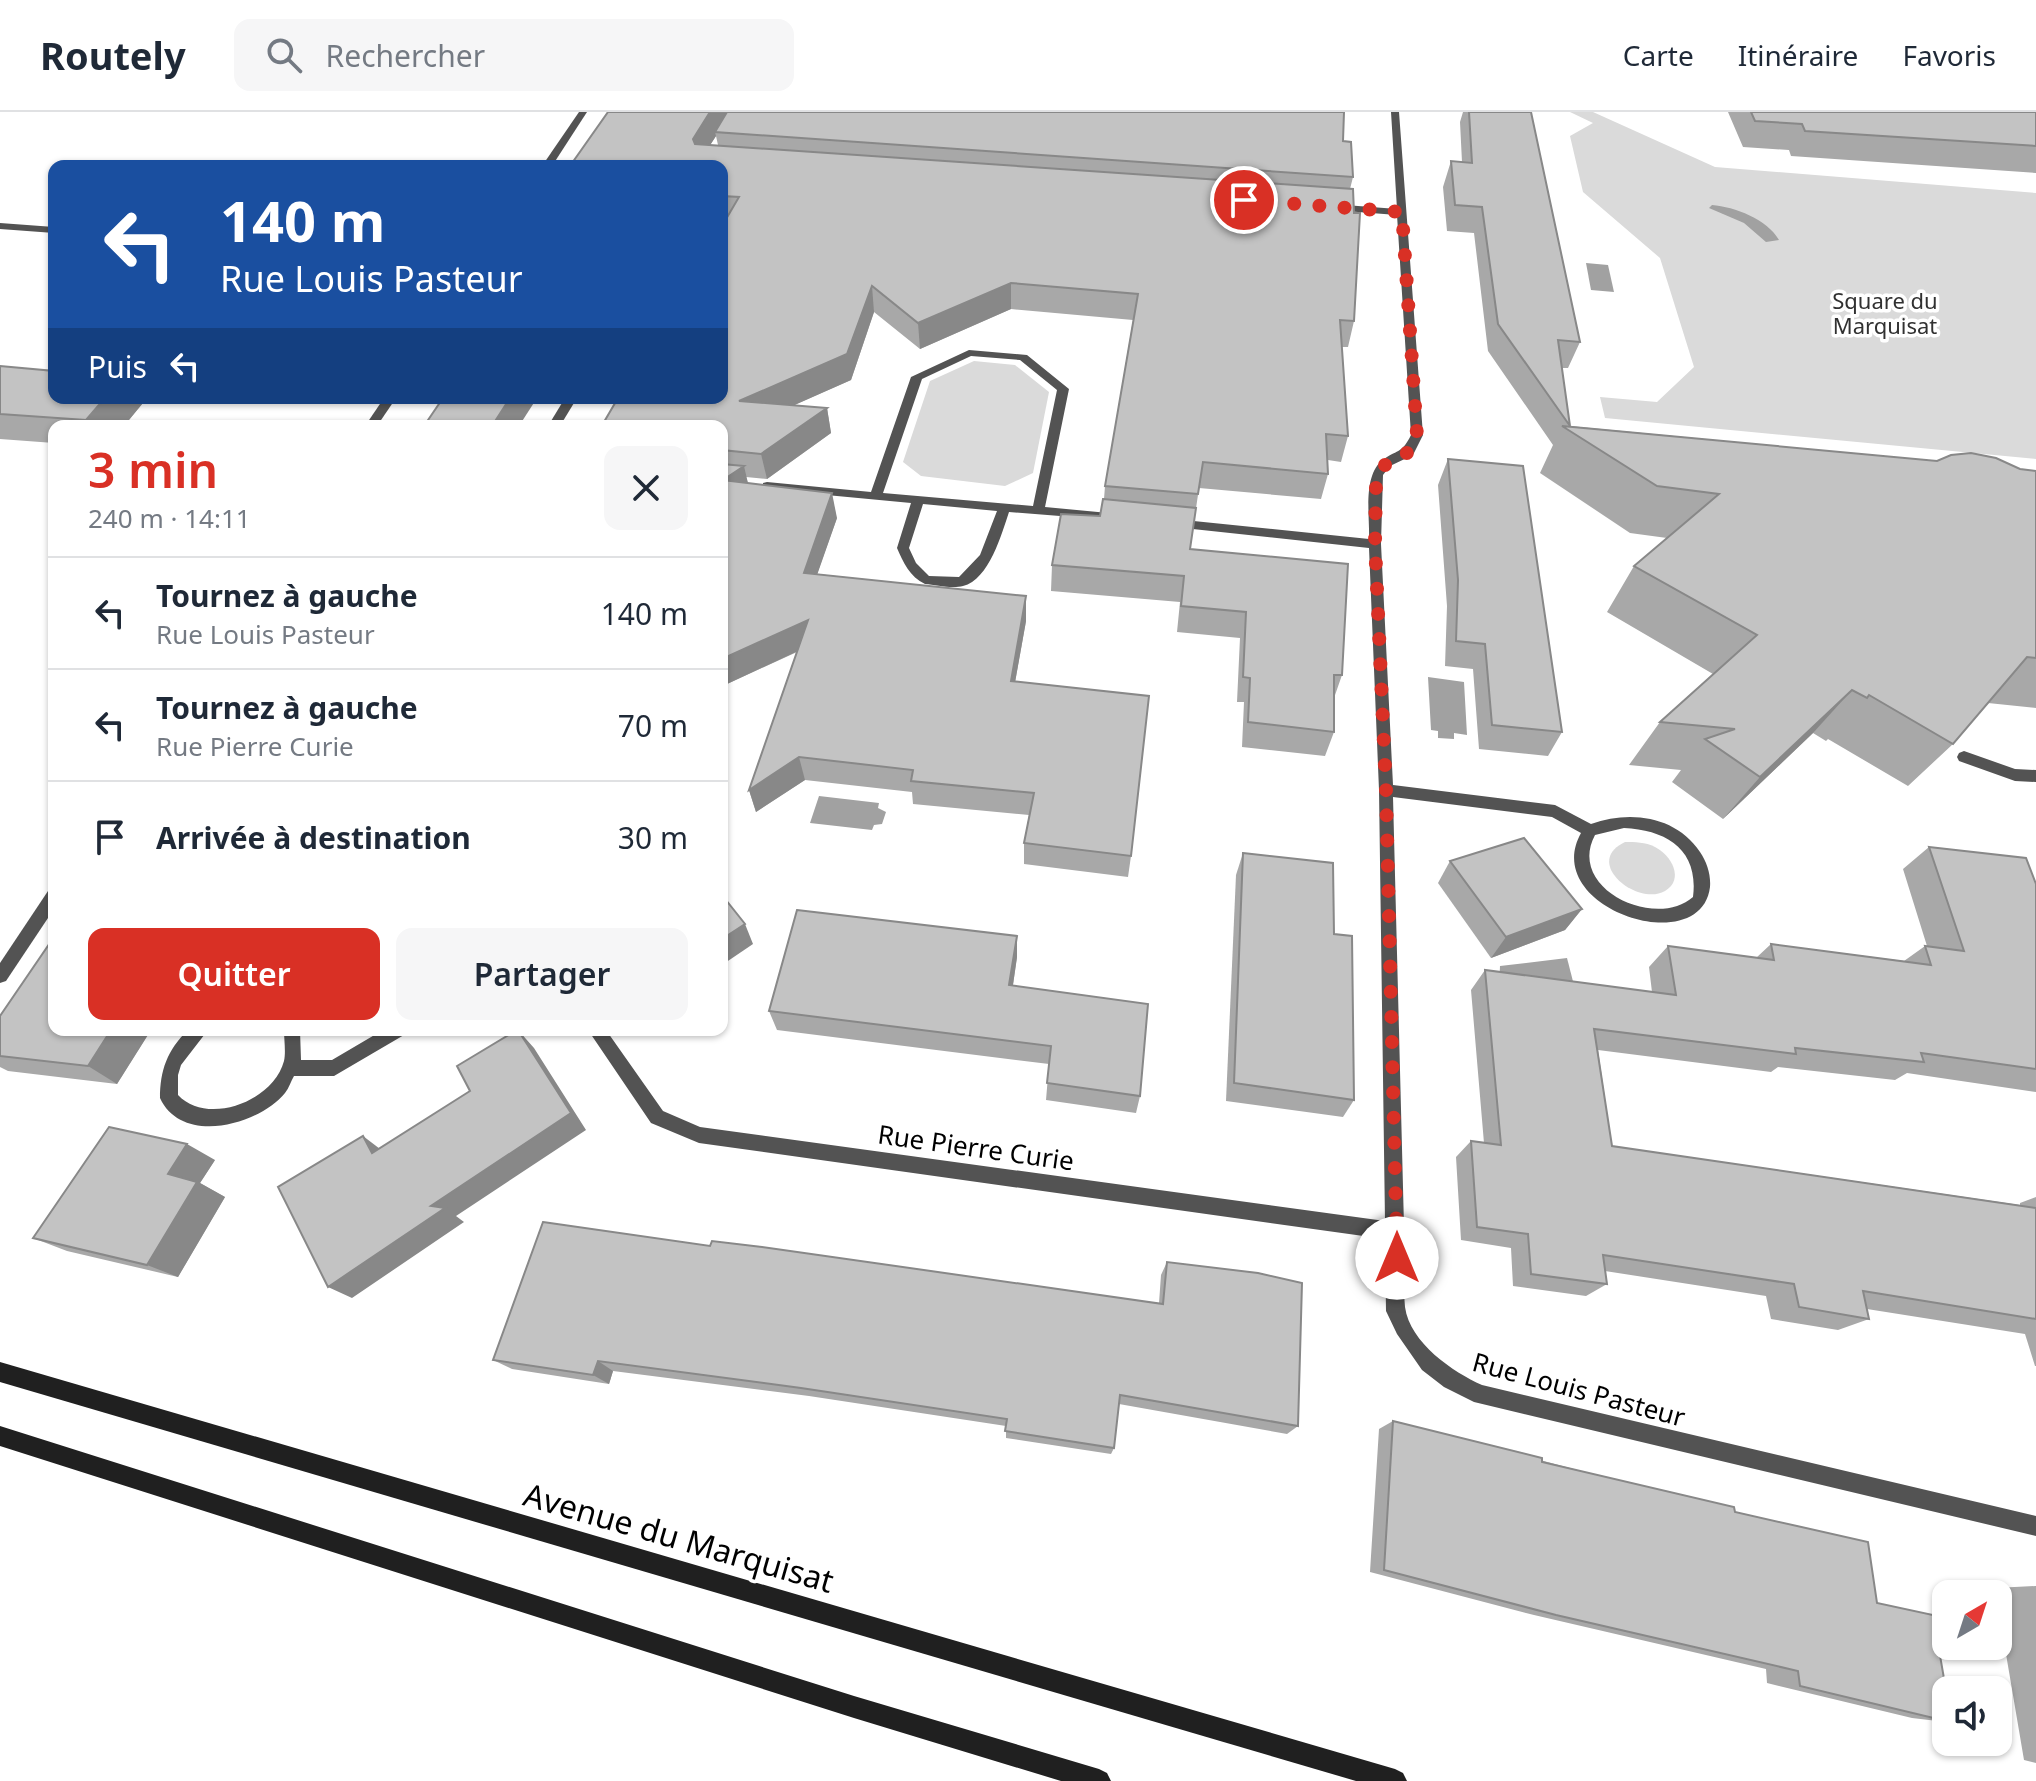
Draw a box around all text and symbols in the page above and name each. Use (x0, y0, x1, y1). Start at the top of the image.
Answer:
search box (234, 19, 794, 91)
text: Routely (40, 29, 186, 81)
icon: search (262, 33, 306, 77)
text: Rechercher (326, 35, 485, 76)
text: Carte (1623, 36, 1694, 74)
text: Itinéraire (1738, 36, 1858, 74)
text: Favoris (1902, 36, 1996, 74)
pin (1210, 166, 1278, 234)
icon: arrive (1222, 178, 1266, 222)
text: 140 m (220, 182, 385, 258)
icon: left (88, 192, 192, 296)
text: Rue Louis Pasteur (220, 254, 523, 303)
park label: Square du Marquisat (1832, 285, 1938, 340)
icon: left (163, 344, 207, 388)
text: Puis (88, 346, 147, 387)
text: 3 min (88, 437, 218, 502)
button: close (604, 446, 688, 530)
text: 240 m · 14:11 (88, 500, 251, 536)
text: Tournez à gauche (156, 575, 418, 616)
icon: left (88, 591, 132, 635)
text: 140 m (601, 593, 688, 634)
text: Rue Louis Pasteur (156, 616, 375, 652)
text: Tournez à gauche (156, 687, 418, 728)
icon: left (88, 703, 132, 747)
text: 70 m (618, 705, 688, 746)
text: Rue Pierre Curie (156, 728, 354, 764)
icon: arrive (88, 815, 132, 859)
text: Arrivée à destination (156, 817, 471, 858)
text: 30 m (618, 817, 688, 858)
button: Quitter (88, 928, 380, 1020)
button: Partager (396, 928, 688, 1020)
street label: Rue Pierre Curie (876, 1115, 1076, 1179)
position arrow (1355, 1216, 1439, 1300)
street label: Rue Louis Pasteur (1469, 1343, 1690, 1435)
street label: Avenue du Marquisat (519, 1472, 839, 1602)
north arrow (1932, 1580, 2012, 1660)
map controls (1932, 1580, 2012, 1756)
button: sound (1932, 1676, 2012, 1756)

